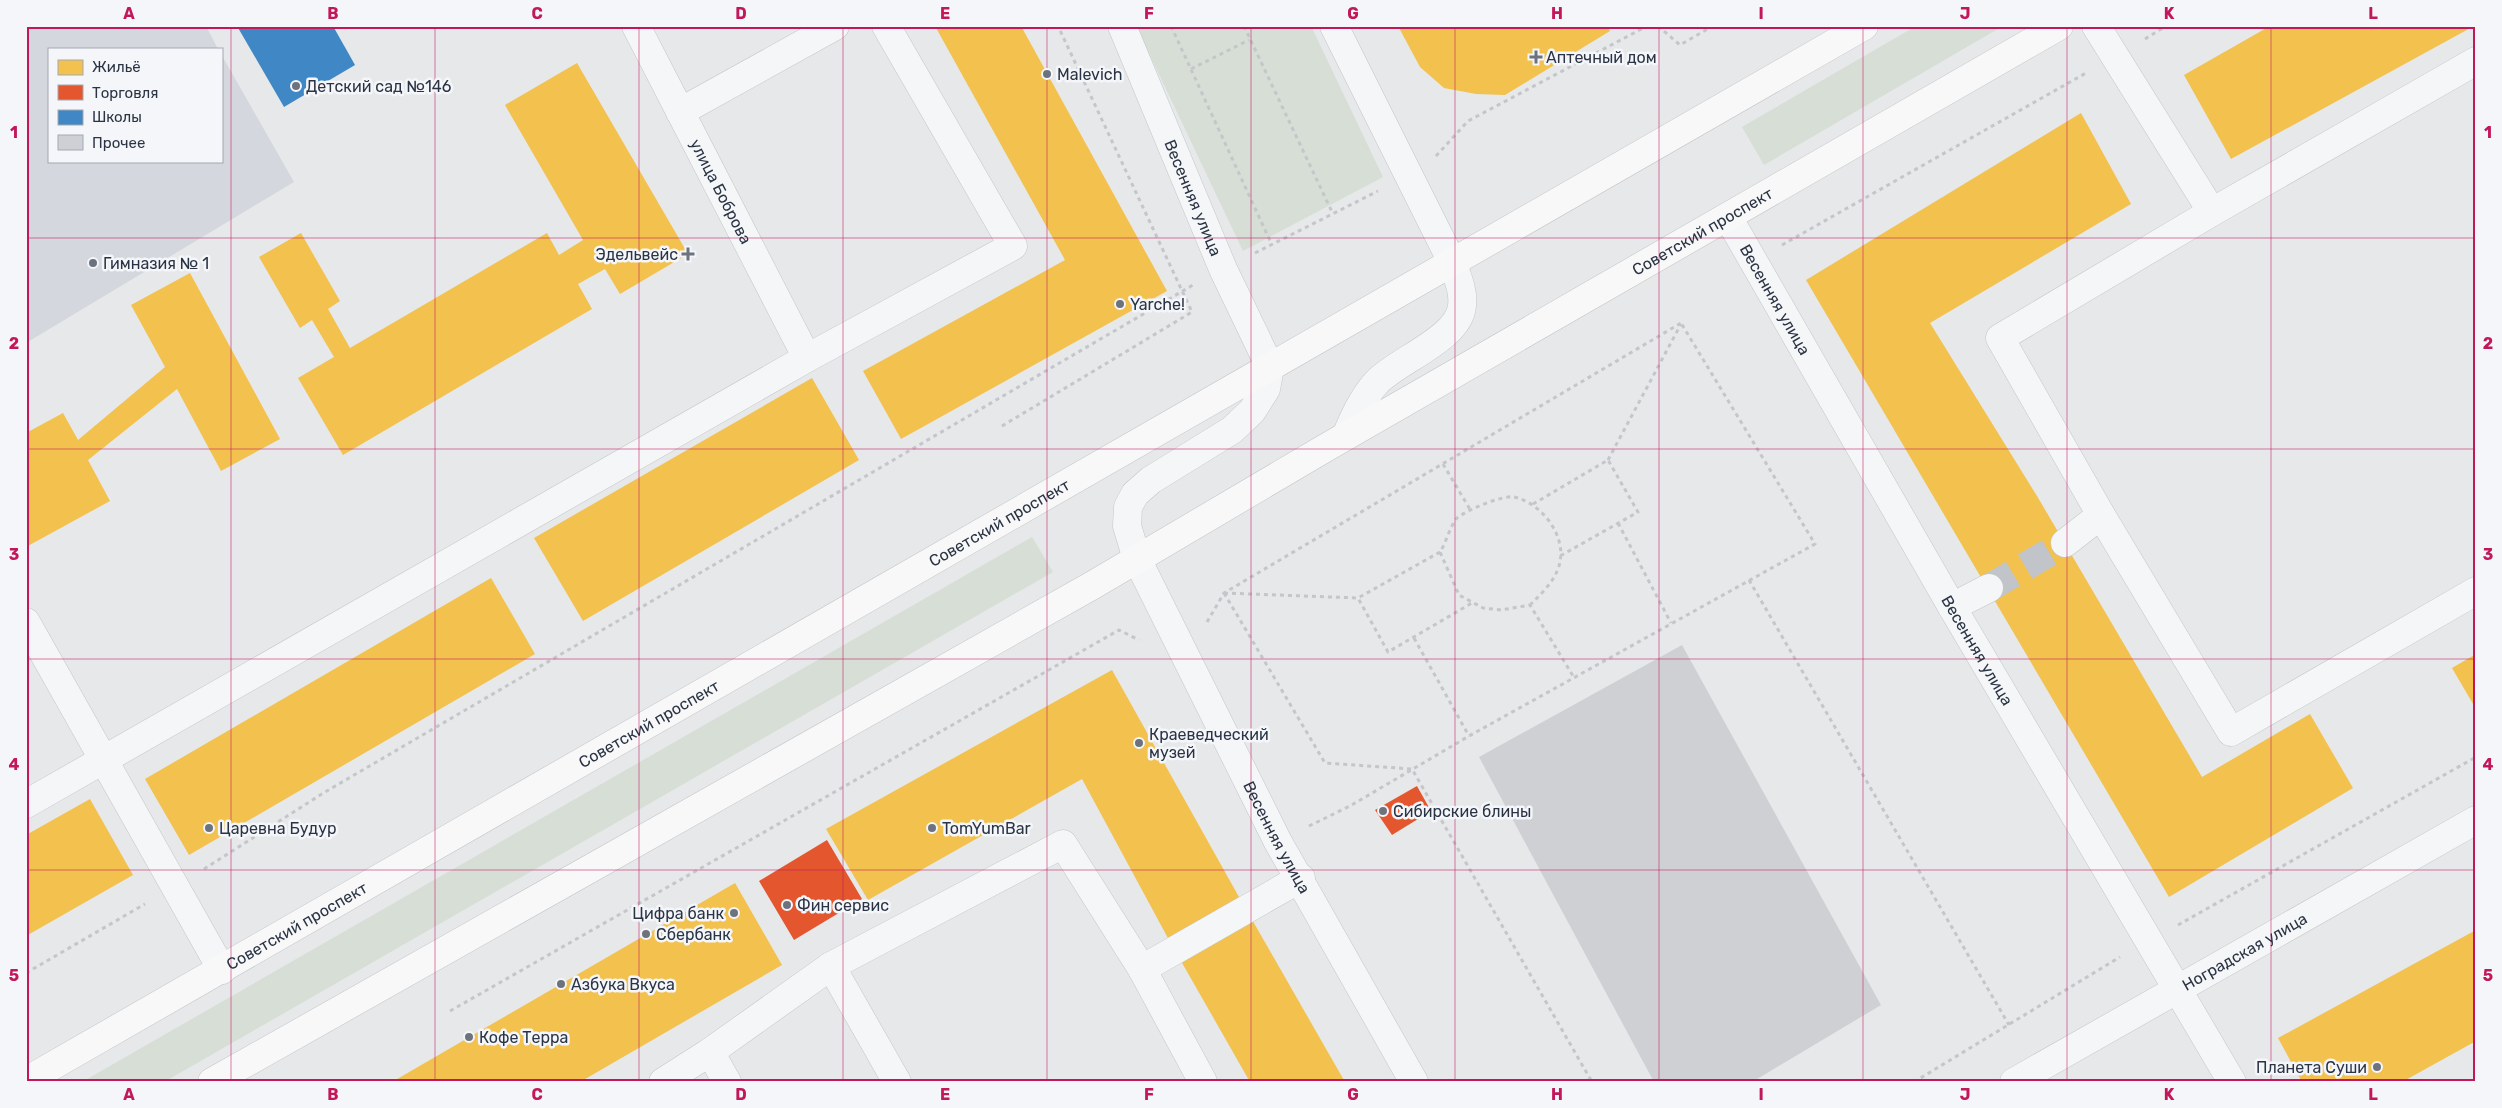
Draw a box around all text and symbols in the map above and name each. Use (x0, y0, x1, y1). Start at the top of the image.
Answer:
text: A (123, 4, 135, 23)
text: B (327, 4, 339, 23)
text: C (531, 4, 543, 23)
text: D (735, 4, 747, 23)
text: E (940, 4, 950, 23)
text: F (1144, 4, 1154, 23)
text: G (1347, 4, 1359, 23)
text: H (1551, 4, 1563, 23)
text: I (1758, 4, 1764, 23)
text: J (1960, 4, 1970, 23)
text: K (2164, 4, 2175, 23)
text: L (2368, 4, 2378, 23)
legend (48, 48, 222, 162)
place label: Аптечный дом (1546, 48, 1657, 67)
marker: Аптечный дом (1530, 51, 1542, 63)
text: Жильё (92, 58, 141, 76)
place label: Malevich (1057, 65, 1122, 84)
marker: Malevich (1041, 68, 1053, 80)
place label: Детский сад №146 (306, 77, 452, 96)
marker: Детский сад №146 (290, 80, 302, 92)
text: Торговля (92, 84, 158, 102)
text: Школы (92, 108, 142, 126)
text: 1 (10, 123, 18, 142)
text: 1 (2484, 123, 2492, 142)
text: Прочее (92, 134, 145, 152)
street label: улица Боброва (686, 136, 756, 247)
street label: Весенняя улица (1160, 137, 1226, 259)
street label: Советский проспект (1629, 184, 1776, 280)
street label: Весенняя улица (1736, 241, 1814, 358)
place label: Эдельвейс (595, 245, 678, 264)
marker: Эдельвейс (682, 248, 694, 260)
place label: Гимназия № 1 (103, 254, 209, 273)
marker: Гимназия № 1 (87, 257, 99, 269)
place label: Yarche! (1130, 295, 1185, 314)
marker: Yarche! (1114, 298, 1126, 310)
text: 2 (9, 334, 19, 353)
text: 2 (2483, 334, 2493, 353)
street label: Советский проспект (926, 475, 1073, 571)
text: 3 (9, 545, 19, 564)
text: 3 (2483, 545, 2493, 564)
street label: Весенняя улица (1937, 592, 2017, 709)
street label: Советский проспект (575, 676, 723, 772)
place label: Краеведческий музей (1149, 725, 1269, 762)
marker: Краеведческий музей (1133, 737, 1145, 749)
text: 4 (9, 755, 20, 774)
text: 4 (2483, 755, 2494, 774)
street label: Весенняя улица (1239, 778, 1314, 897)
place label: Сибирские блины (1393, 802, 1531, 821)
marker: Сибирские блины (1377, 805, 1389, 817)
place label: Царевна Будур (219, 819, 336, 838)
place label: TomYumBar (942, 819, 1031, 838)
marker: Царевна Будур (203, 822, 215, 834)
marker: TomYumBar (926, 822, 938, 834)
street label: Советский проспект (223, 878, 371, 974)
place label: Фин сервис (797, 896, 889, 915)
marker: Фин сервис (781, 899, 793, 911)
place label: Цифра банк (632, 904, 724, 923)
marker: Цифра банк (728, 907, 740, 919)
street label: Ноградская улица (2179, 909, 2311, 995)
place label: Сбербанк (656, 925, 731, 944)
marker: Сбербанк (640, 928, 652, 940)
text: 5 (9, 966, 19, 985)
text: 5 (2483, 966, 2493, 985)
place label: Азбука Вкуса (571, 975, 675, 994)
marker: Азбука Вкуса (555, 978, 567, 990)
place label: Кофе Терра (479, 1028, 568, 1047)
marker: Кофе Терра (463, 1031, 475, 1043)
place label: Планета Суши (2256, 1058, 2367, 1077)
marker: Планета Суши (2371, 1061, 2383, 1073)
text: A (123, 1085, 135, 1104)
text: B (327, 1085, 339, 1104)
text: C (531, 1085, 543, 1104)
text: D (735, 1085, 747, 1104)
text: E (940, 1085, 950, 1104)
text: F (1144, 1085, 1154, 1104)
text: G (1347, 1085, 1359, 1104)
text: H (1551, 1085, 1563, 1104)
text: I (1758, 1085, 1764, 1104)
text: J (1960, 1085, 1970, 1104)
text: K (2164, 1085, 2175, 1104)
text: L (2368, 1085, 2378, 1104)

